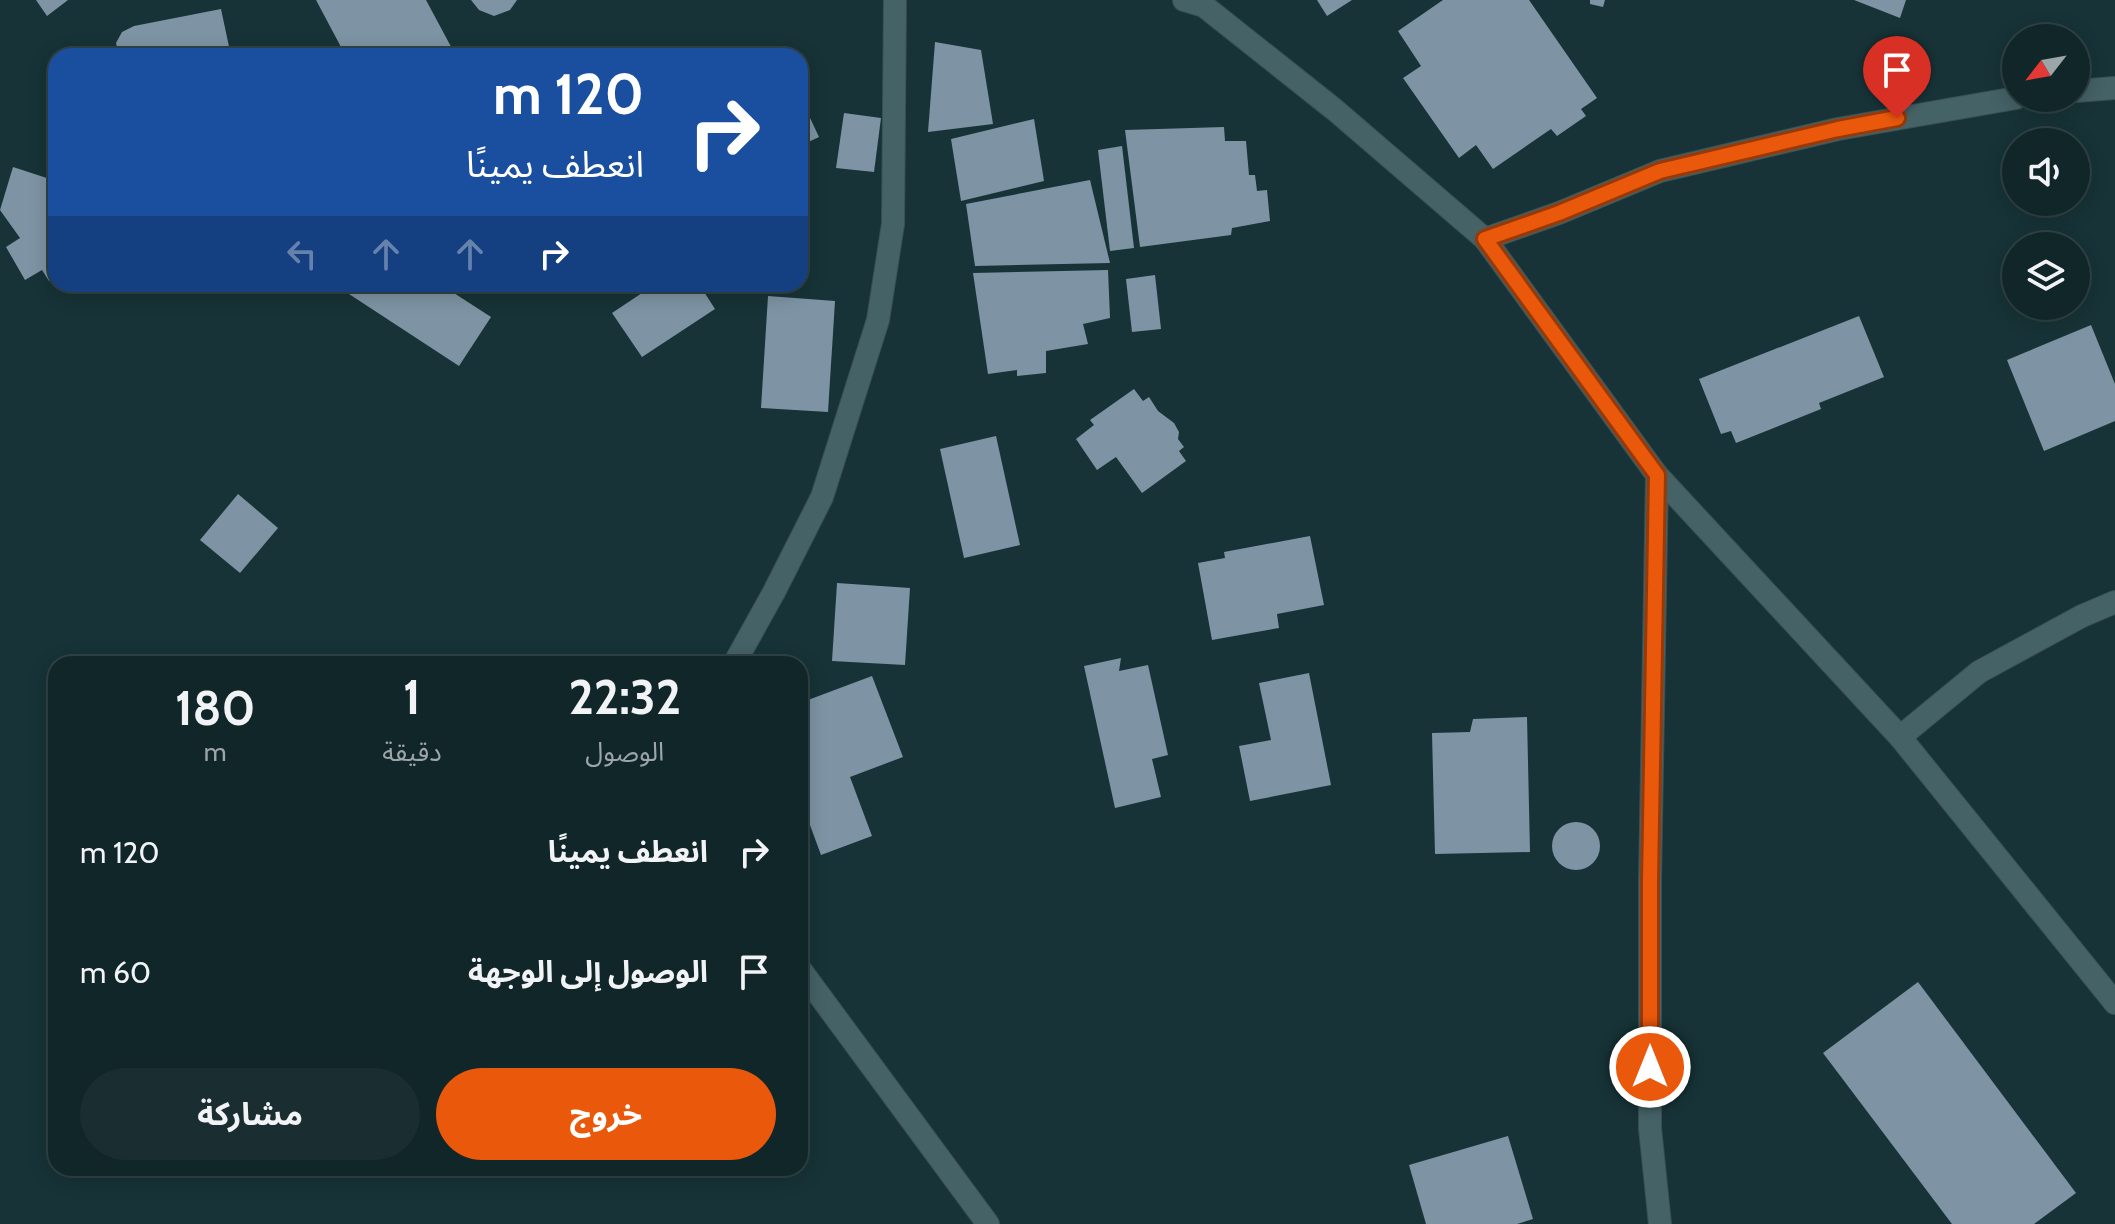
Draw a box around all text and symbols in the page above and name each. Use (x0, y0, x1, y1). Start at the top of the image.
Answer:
north arrow (2002, 24, 2090, 112)
map controls (2002, 24, 2090, 320)
pin (1863, 36, 1931, 118)
icon: arrive (1875, 48, 1919, 92)
text: 120 m (493, 60, 644, 128)
icon: right (672, 80, 776, 184)
button: sound (2002, 128, 2090, 216)
text: انعطف يمينًا (466, 142, 644, 186)
icon: left (280, 232, 324, 276)
icon: ahead (364, 232, 408, 276)
icon: ahead (448, 232, 492, 276)
icon: right (532, 232, 576, 276)
button: layers (2002, 232, 2090, 320)
text: 1 (403, 668, 421, 726)
text: 22:32 (568, 668, 681, 726)
text: 180 (175, 679, 255, 737)
text: m (204, 736, 227, 768)
text: دقيقة (382, 736, 442, 768)
text: الوصول (585, 736, 664, 768)
icon: right (732, 830, 776, 874)
text: انعطف يمينًا (548, 833, 708, 870)
text: 120 m (80, 834, 160, 871)
icon: arrive (732, 950, 776, 994)
text: الوصول إلى الوجهة (468, 953, 708, 990)
text: 60 m (80, 954, 151, 991)
position arrow (1608, 1025, 1692, 1109)
button: مشاركة (80, 1068, 420, 1160)
button: خروج (436, 1068, 776, 1160)

